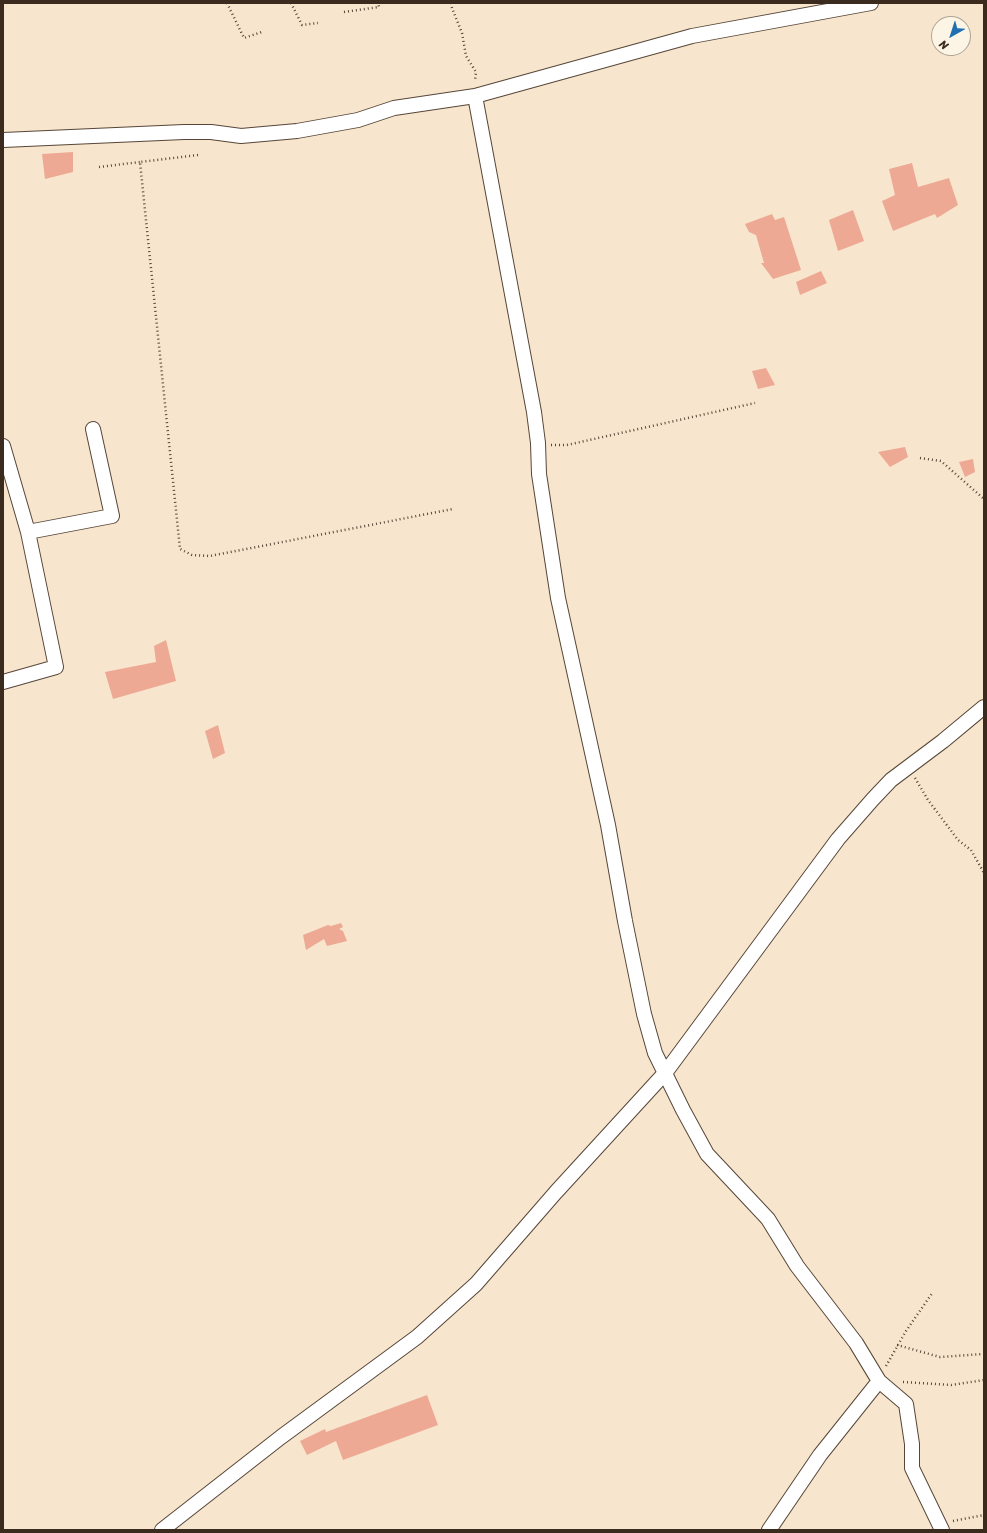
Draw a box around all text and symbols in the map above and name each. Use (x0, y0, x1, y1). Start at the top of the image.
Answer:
north arrow (931, 16, 971, 56)
text: N (935, 35, 953, 55)

